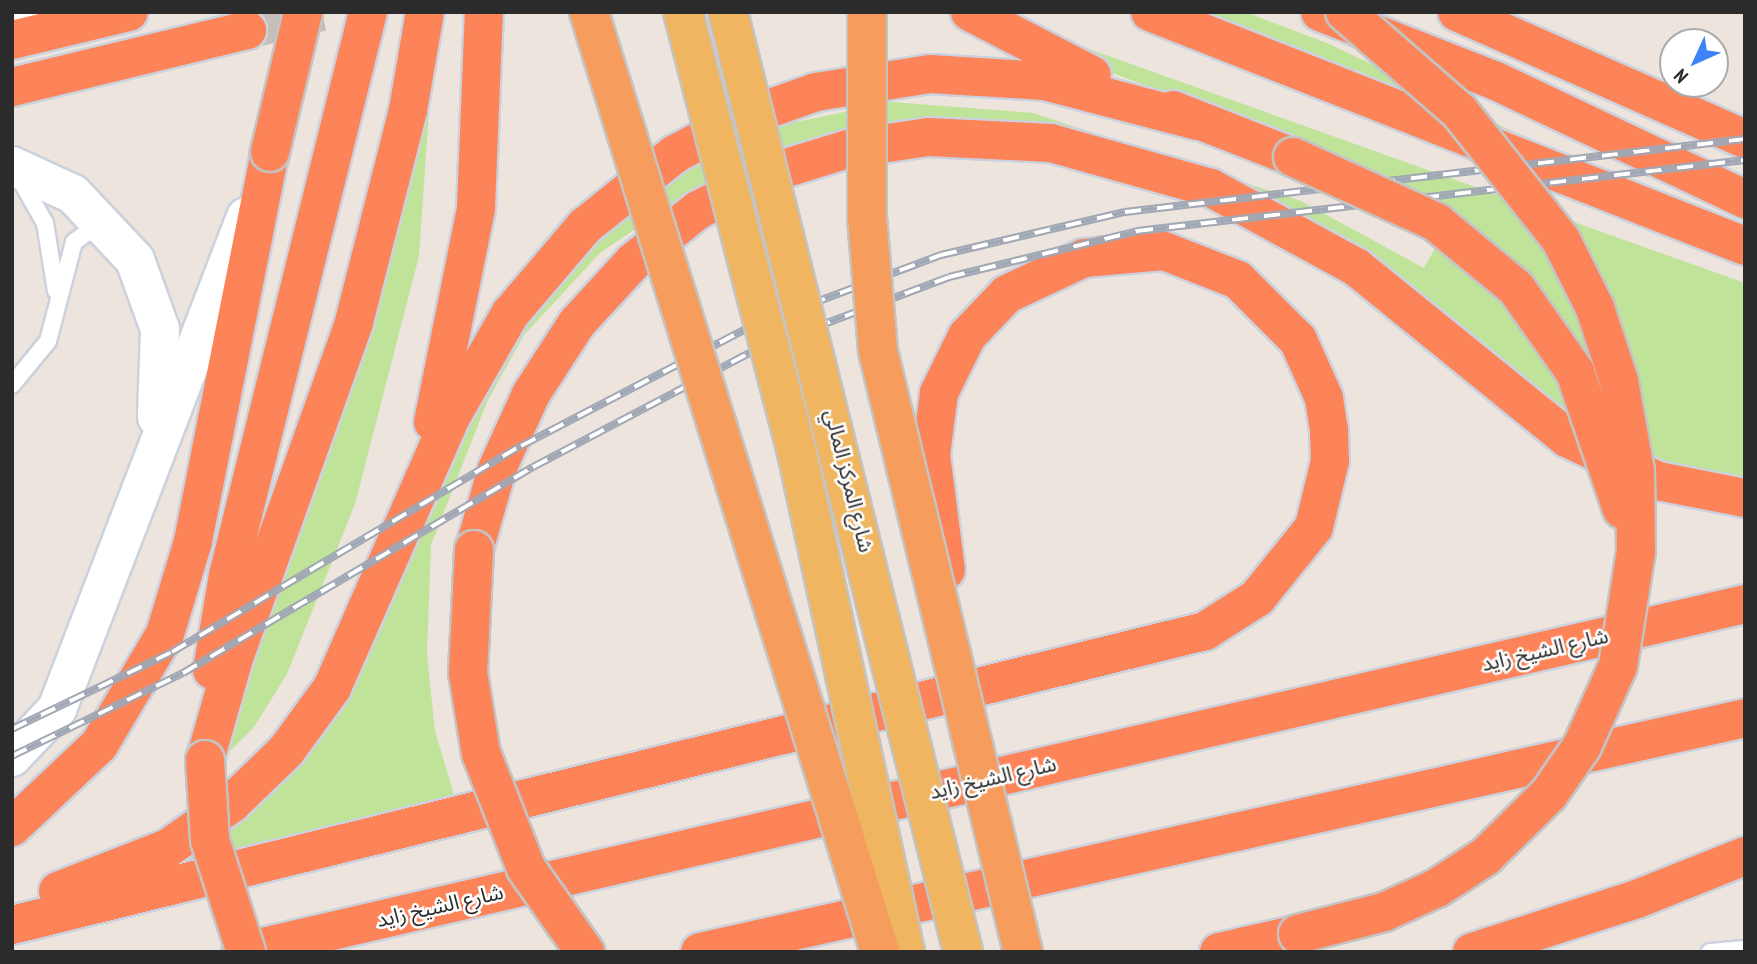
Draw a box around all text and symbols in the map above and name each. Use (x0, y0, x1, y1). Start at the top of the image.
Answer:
north arrow (1659, 28, 1729, 98)
text: N (1668, 64, 1693, 89)
street label: شارع المركز المالي (819, 407, 879, 555)
street label: شارع الشيخ زايد (1479, 623, 1611, 677)
street label: شارع الشيخ زايد (927, 751, 1059, 805)
street label: شارع الشيخ زايد (374, 879, 506, 933)

